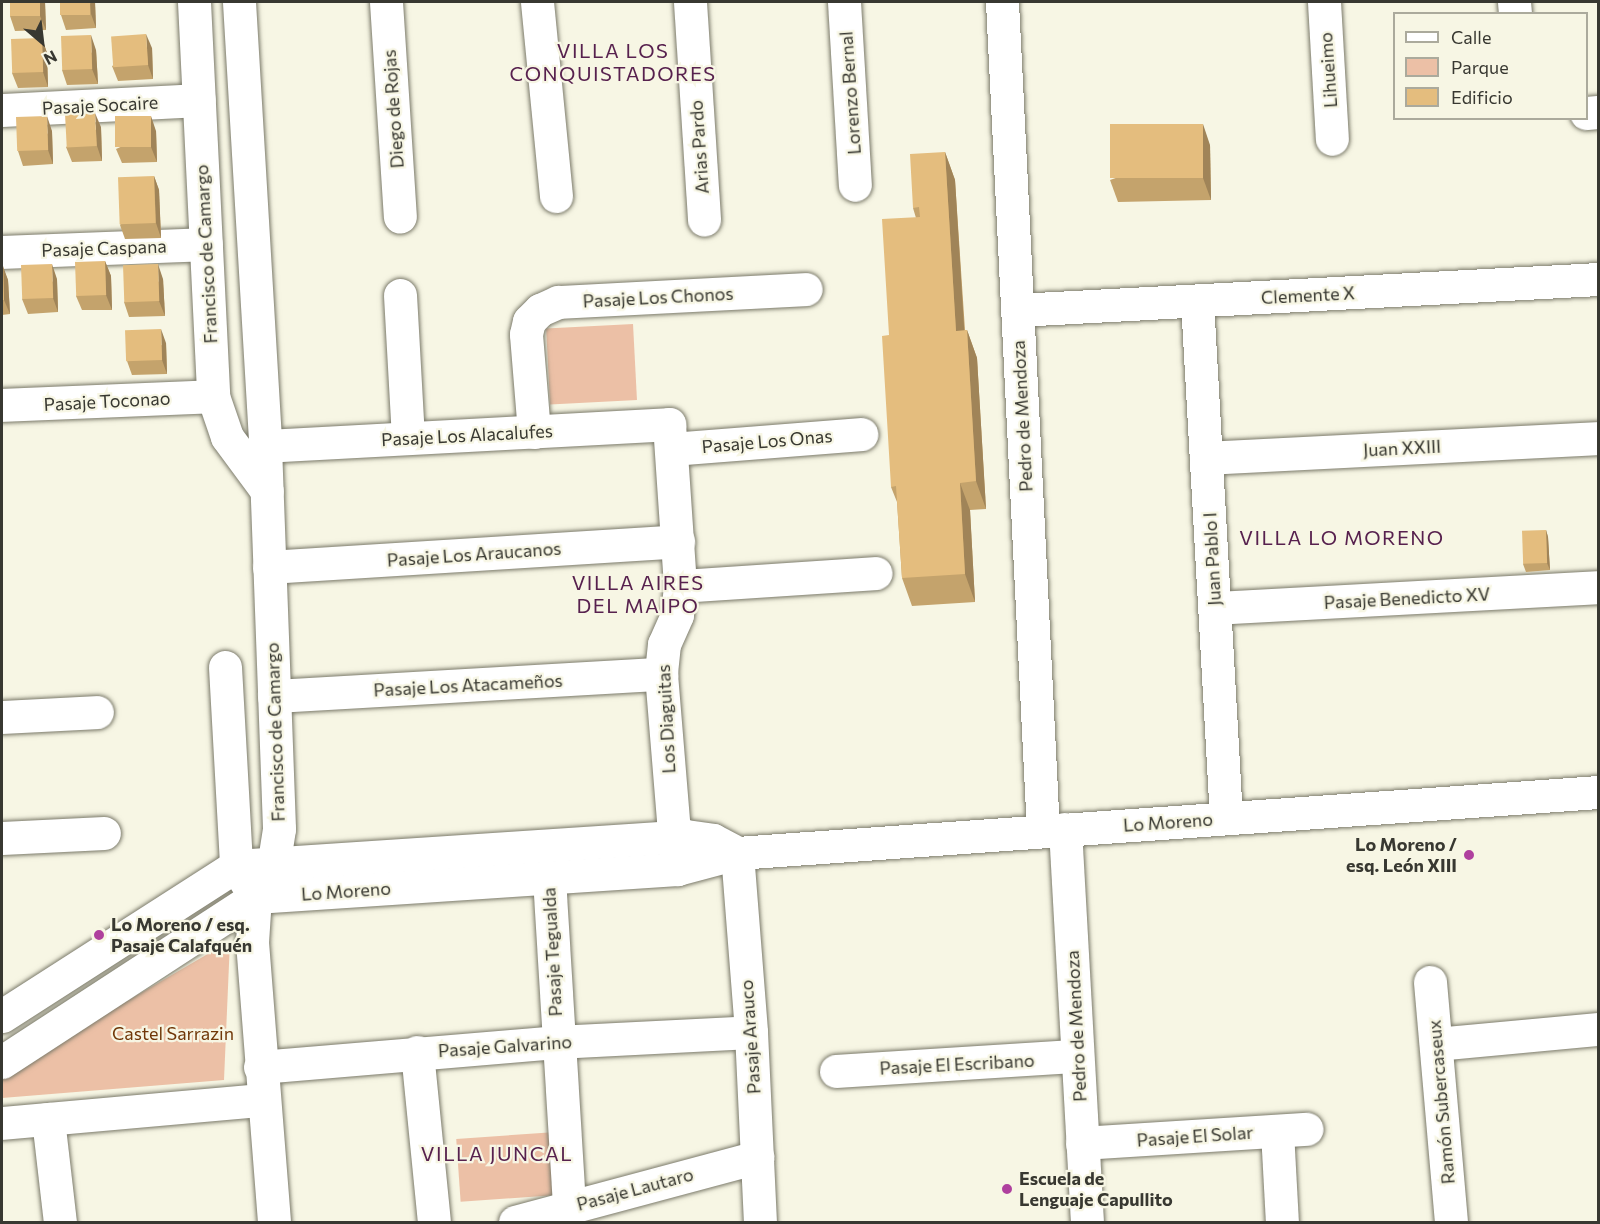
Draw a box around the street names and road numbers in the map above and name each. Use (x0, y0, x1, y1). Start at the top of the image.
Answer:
street label: Lorenzo Bernal (835, 31, 865, 155)
street label: Lihueimo (1315, 31, 1341, 109)
street label: Diego de Rojas (378, 49, 408, 169)
street label: Pasaje Socaire (41, 91, 159, 119)
street label: Arias Pardo (685, 99, 713, 195)
street label: Francisco de Camargo (191, 164, 221, 344)
street label: Pasaje Caspana (41, 235, 167, 261)
street label: Pasaje Los Chonos (582, 282, 734, 312)
street label: Clemente X (1260, 282, 1356, 308)
street label: Pedro de Mendoza (1007, 340, 1037, 492)
street label: Pasaje Toconao (43, 387, 171, 415)
street label: Pasaje Los Alacalufes (381, 420, 553, 450)
street label: Pasaje Los Onas (701, 425, 833, 457)
street label: Juan XXIII (1362, 435, 1442, 461)
street label: Juan Pablo I (1199, 512, 1225, 606)
street label: Pasaje Los Araucanos (386, 537, 562, 571)
street label: Pasaje Benedicto XV (1323, 583, 1491, 613)
street label: Francisco de Camargo (261, 642, 289, 822)
street label: Los Diaguitas (652, 664, 680, 774)
street label: Pasaje Los Atacameños (373, 669, 563, 701)
street label: Lo Moreno (1122, 808, 1214, 836)
street label: Lo Moreno (300, 877, 392, 905)
street label: Pasaje Tegualda (538, 887, 566, 1017)
street label: Pedro de Mendoza (1061, 950, 1091, 1102)
street label: Pasaje Arauco (735, 979, 765, 1095)
street label: Ramón Subercaseux (1423, 1019, 1459, 1185)
street label: Pasaje Galvarino (437, 1031, 573, 1061)
street label: Pasaje El Escribano (879, 1049, 1035, 1079)
street label: Pasaje El Solar (1136, 1121, 1254, 1151)
street label: Pasaje Lautaro (574, 1163, 696, 1215)

